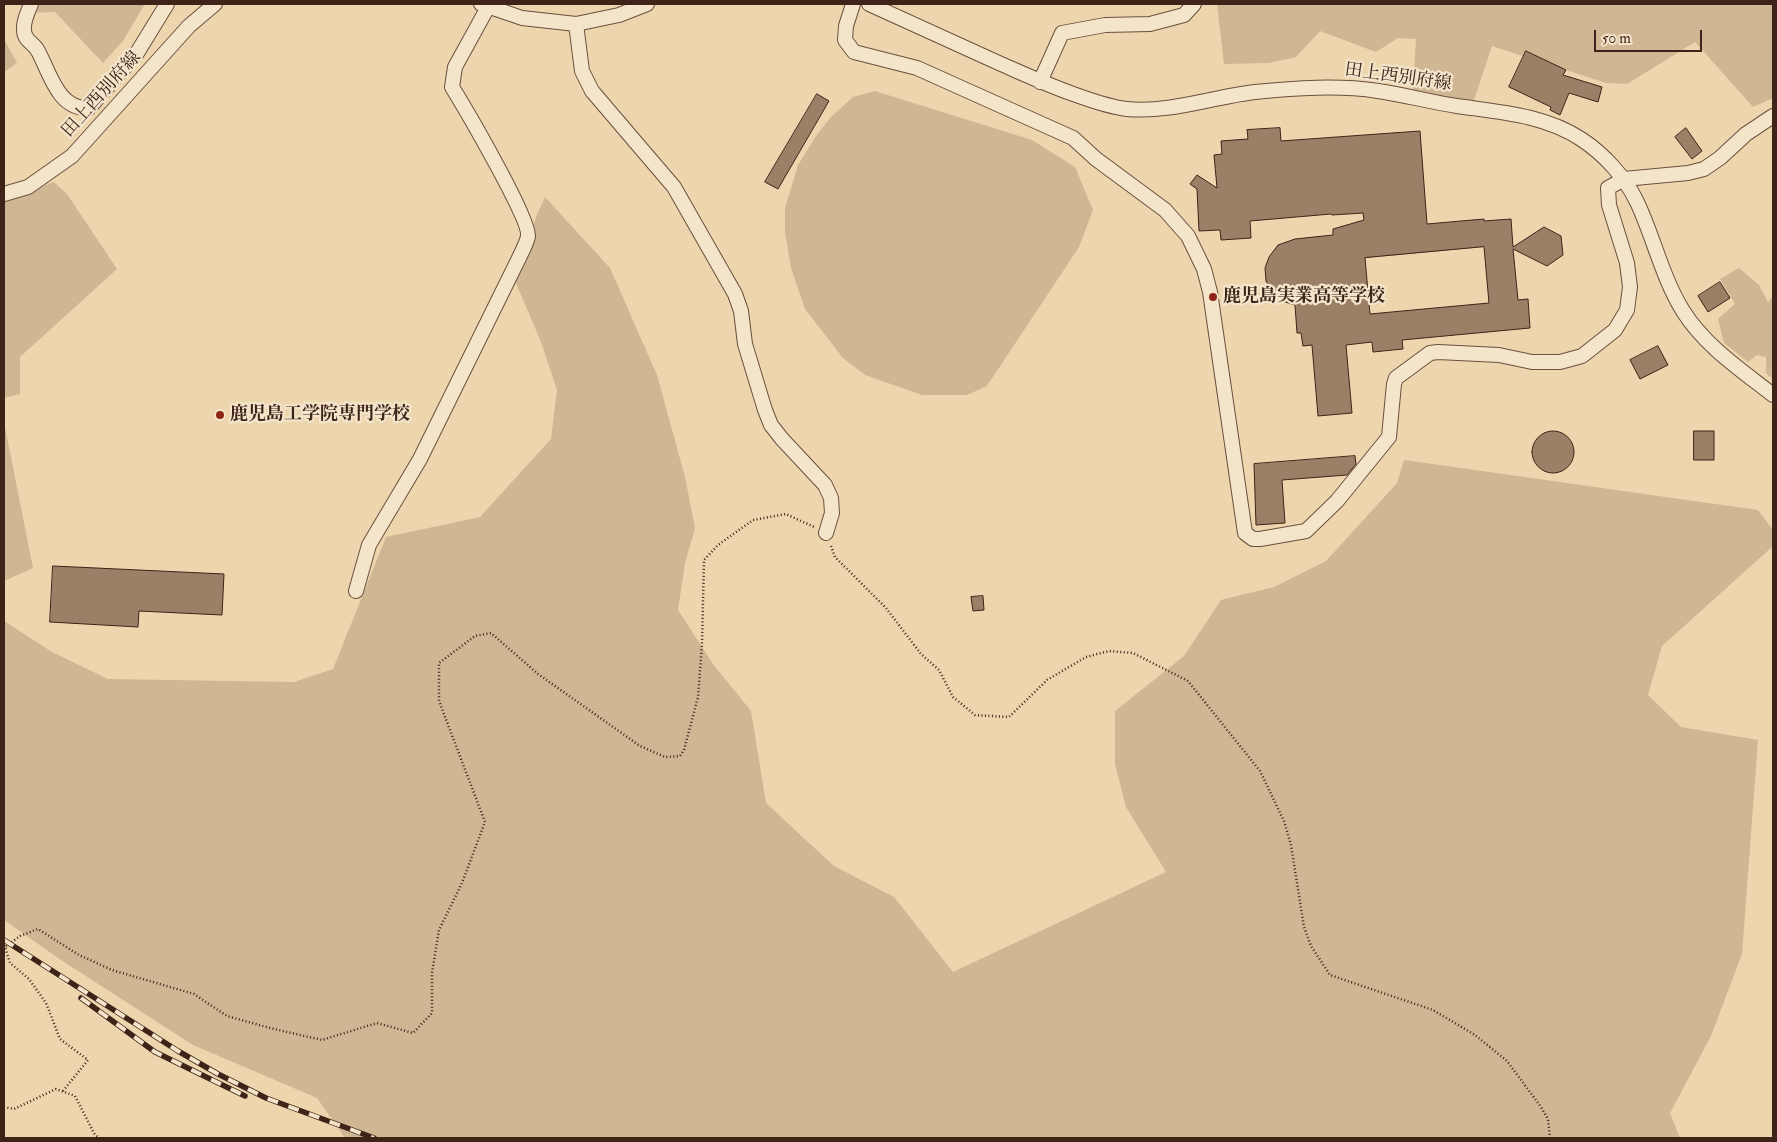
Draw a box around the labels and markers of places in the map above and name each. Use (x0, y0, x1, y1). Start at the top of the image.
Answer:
place label: 鹿児島実業高等学校 (1223, 286, 1385, 308)
marker: 鹿児島実業高等学校 (1207, 291, 1219, 303)
place label: 鹿児島工学院専門学校 (230, 404, 410, 426)
marker: 鹿児島工学院専門学校 (214, 409, 226, 421)

